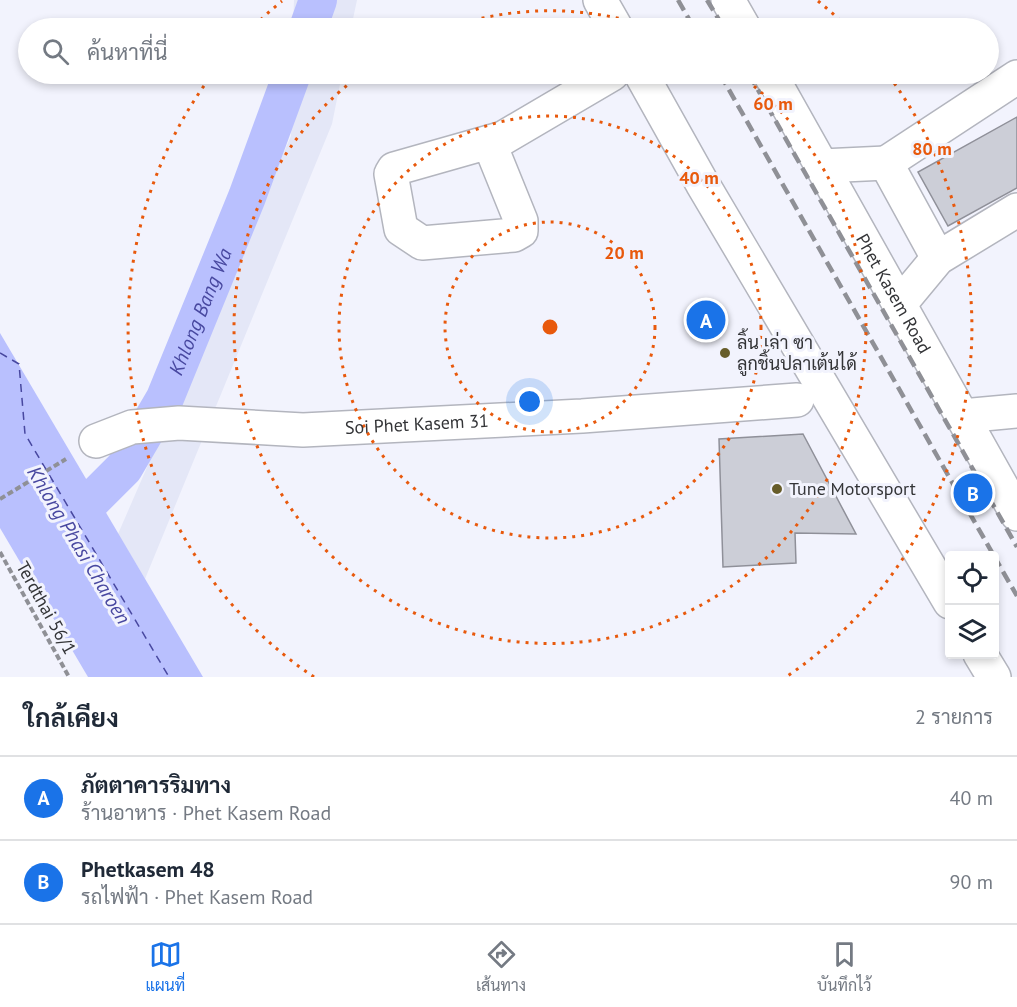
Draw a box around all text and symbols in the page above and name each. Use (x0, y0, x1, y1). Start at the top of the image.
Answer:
search box (18, 18, 999, 84)
icon: search (39, 35, 72, 68)
text: ค้นหาที่นี่ (87, 38, 167, 66)
text: 60 m (753, 92, 793, 115)
text: 80 m (912, 137, 952, 160)
text: 40 m (679, 166, 719, 189)
street label: Phet Kasem Road (851, 230, 937, 357)
text: 20 m (604, 241, 644, 264)
water label: Khlong Bang Wa (163, 244, 238, 379)
pin: A (686, 298, 726, 342)
centre of rings (540, 317, 560, 337)
place label: ลิ้น เล่า ซา ลูกชิ้นปลาเต้นได้ (737, 328, 858, 377)
marker: ลิ้น เล่า ซา ลูกชิ้นปลาเต้นได้ (718, 346, 732, 360)
your location (515, 387, 544, 416)
street label: Soi Phet Kasem 31 (344, 409, 489, 439)
water label: Khlong Phasi Charoen (21, 461, 137, 629)
pin: B (954, 470, 992, 516)
place label: Tune Motorsport (789, 477, 916, 500)
marker: Tune Motorsport (770, 482, 784, 496)
map controls (945, 551, 999, 659)
button: locate (945, 551, 999, 605)
street label: Terdthai 56/1 (11, 557, 81, 658)
button: layers (945, 605, 999, 659)
text: ใกล้เคียง (24, 701, 119, 734)
text: 2 รายการ (915, 704, 993, 730)
text: ภัตตาคารริมทาง (81, 771, 231, 799)
text: A (37, 785, 50, 811)
text: 40 m (950, 785, 993, 811)
text: ร้านอาหาร · Phet Kasem Road (81, 800, 331, 826)
text: Phetkasem 48 (81, 855, 215, 883)
text: B (38, 869, 49, 895)
text: 90 m (950, 869, 993, 895)
text: รถไฟฟ้า · Phet Kasem Road (81, 884, 313, 910)
tab: แผนที่ (145, 938, 185, 995)
tab: เส้นทาง (476, 938, 526, 995)
tab: บันทึกไว้ (817, 938, 872, 995)

